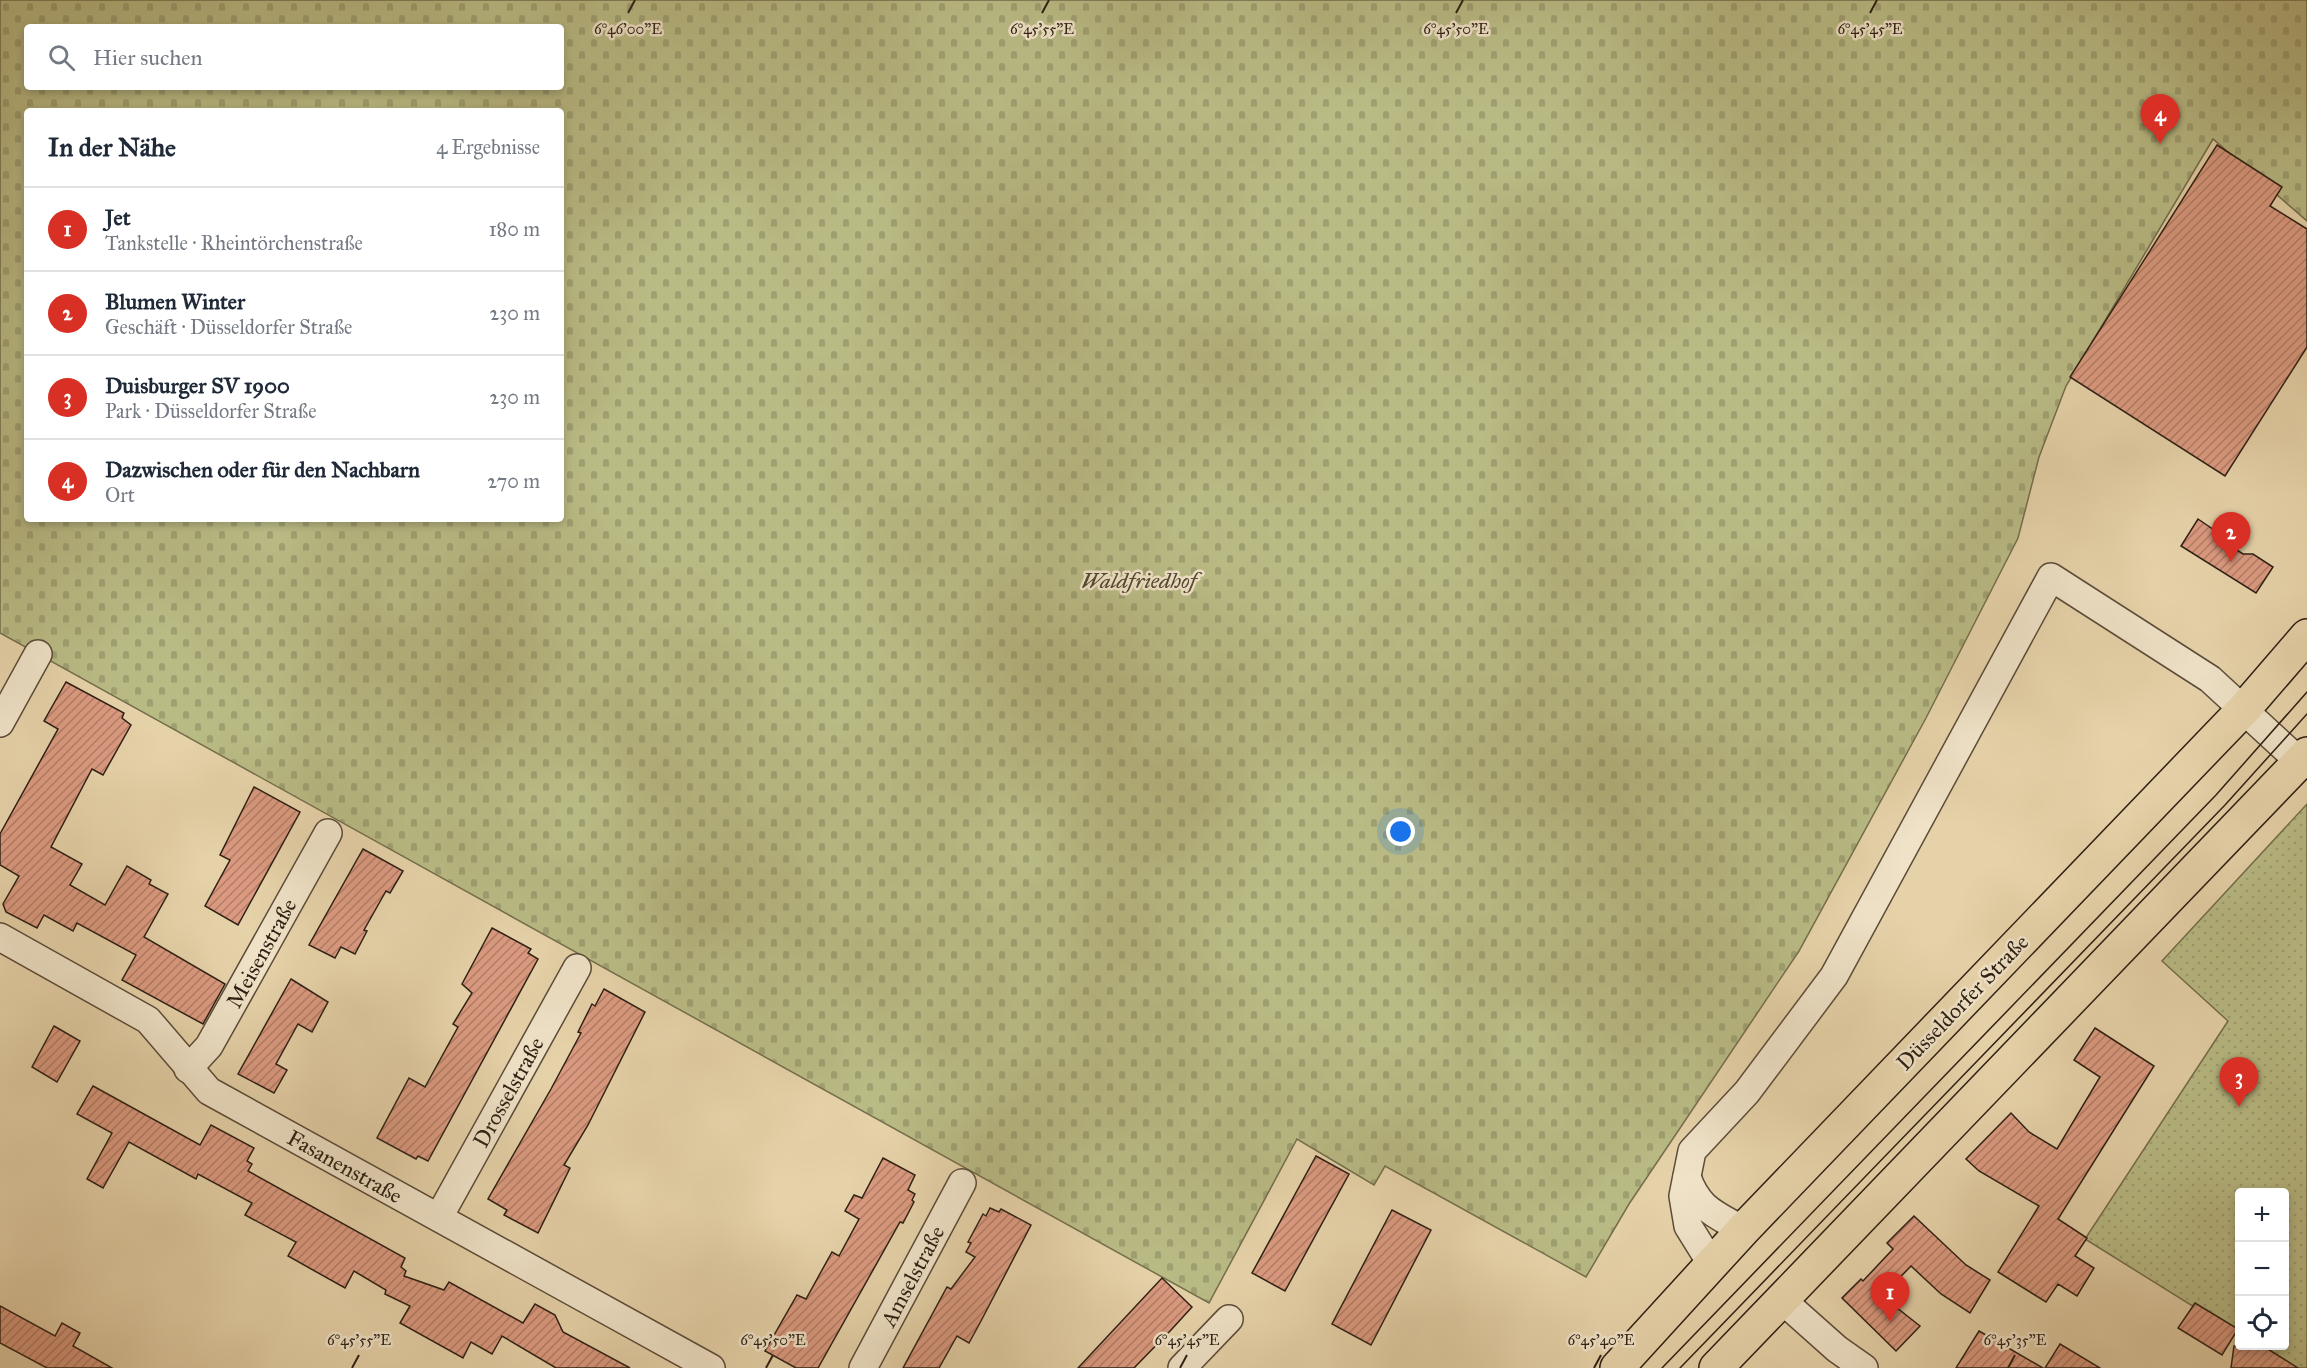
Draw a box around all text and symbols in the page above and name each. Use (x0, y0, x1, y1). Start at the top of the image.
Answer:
text: 6°46'00"E (594, 20, 662, 38)
text: 6°45'55"E (1010, 20, 1074, 38)
text: 6°45'50"E (1423, 20, 1489, 38)
text: 6°45'45"E (1837, 20, 1903, 38)
search box (24, 24, 564, 90)
icon: search (45, 41, 78, 74)
text: Hier suchen (93, 44, 202, 71)
pin: 4 (2140, 94, 2180, 144)
text: In der Nähe (48, 131, 176, 163)
text: 4 Ergebnisse (436, 135, 540, 159)
text: Jet (105, 204, 130, 231)
text: 1 (64, 217, 71, 241)
text: 180 m (489, 217, 540, 241)
text: Tankstelle · Rheintörchenstraße (105, 231, 363, 255)
text: Blumen Winter (105, 288, 245, 315)
text: 2 (63, 301, 72, 325)
text: 230 m (489, 301, 540, 325)
text: Geschäft · Düsseldorfer Straße (105, 315, 352, 339)
text: Duisburger SV 1900 (105, 372, 290, 399)
text: 3 (64, 385, 72, 409)
text: 230 m (489, 385, 540, 409)
text: Park · Düsseldorfer Straße (105, 399, 316, 423)
text: Dazwischen oder für den Nachbarn (105, 456, 420, 483)
text: 4 (62, 469, 73, 493)
text: 270 m (487, 469, 540, 493)
text: Ort (105, 483, 135, 507)
pin: 2 (2212, 512, 2250, 562)
park label: Waldfriedhof (1081, 567, 1202, 594)
your location (1386, 817, 1415, 846)
street label: Meisenstraße (220, 894, 302, 1013)
street label: Düsseldorfer Straße (1891, 929, 2034, 1076)
street label: Drosselstraße (467, 1032, 550, 1152)
pin: 3 (2220, 1058, 2258, 1107)
street label: Fasanenstraße (283, 1124, 407, 1209)
map controls (2235, 1188, 2289, 1350)
button: + (2235, 1188, 2289, 1242)
street label: Amselstraße (874, 1221, 950, 1332)
button: − (2235, 1242, 2289, 1296)
pin: 1 (1870, 1272, 1910, 1322)
button: locate (2235, 1296, 2289, 1350)
text: 6°45'55"E (327, 1331, 391, 1349)
text: 6°45'50"E (740, 1331, 806, 1349)
text: 6°45'45"E (1154, 1331, 1220, 1349)
text: 6°45'40"E (1567, 1331, 1635, 1349)
text: 6°45'35"E (1984, 1331, 2047, 1349)

